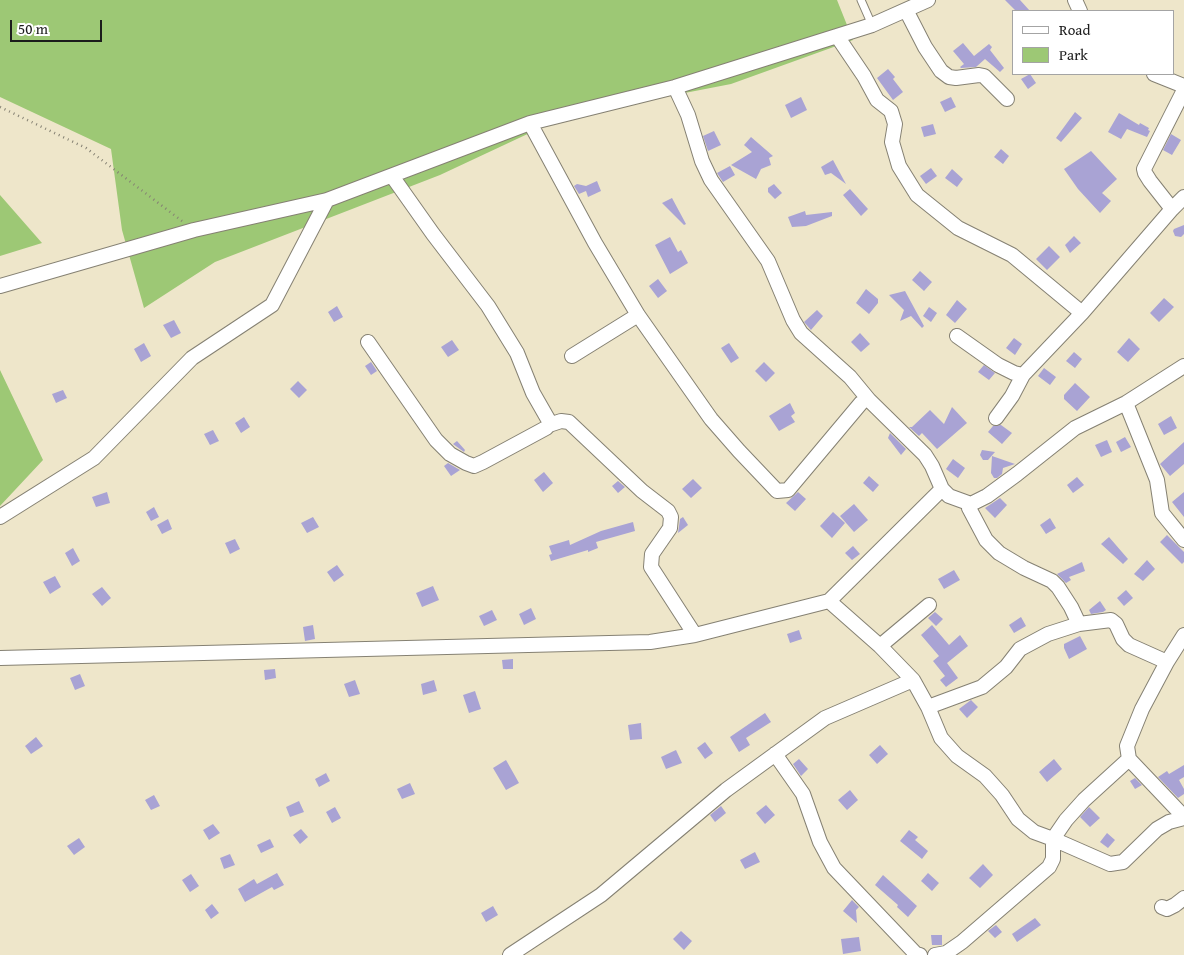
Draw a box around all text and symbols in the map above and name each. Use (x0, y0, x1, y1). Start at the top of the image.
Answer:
scale bar (12, 10, 105, 42)
legend (1012, 10, 1174, 75)
text: 50 m (18, 18, 48, 39)
text: Road (1059, 19, 1090, 40)
text: Park (1059, 44, 1088, 65)

